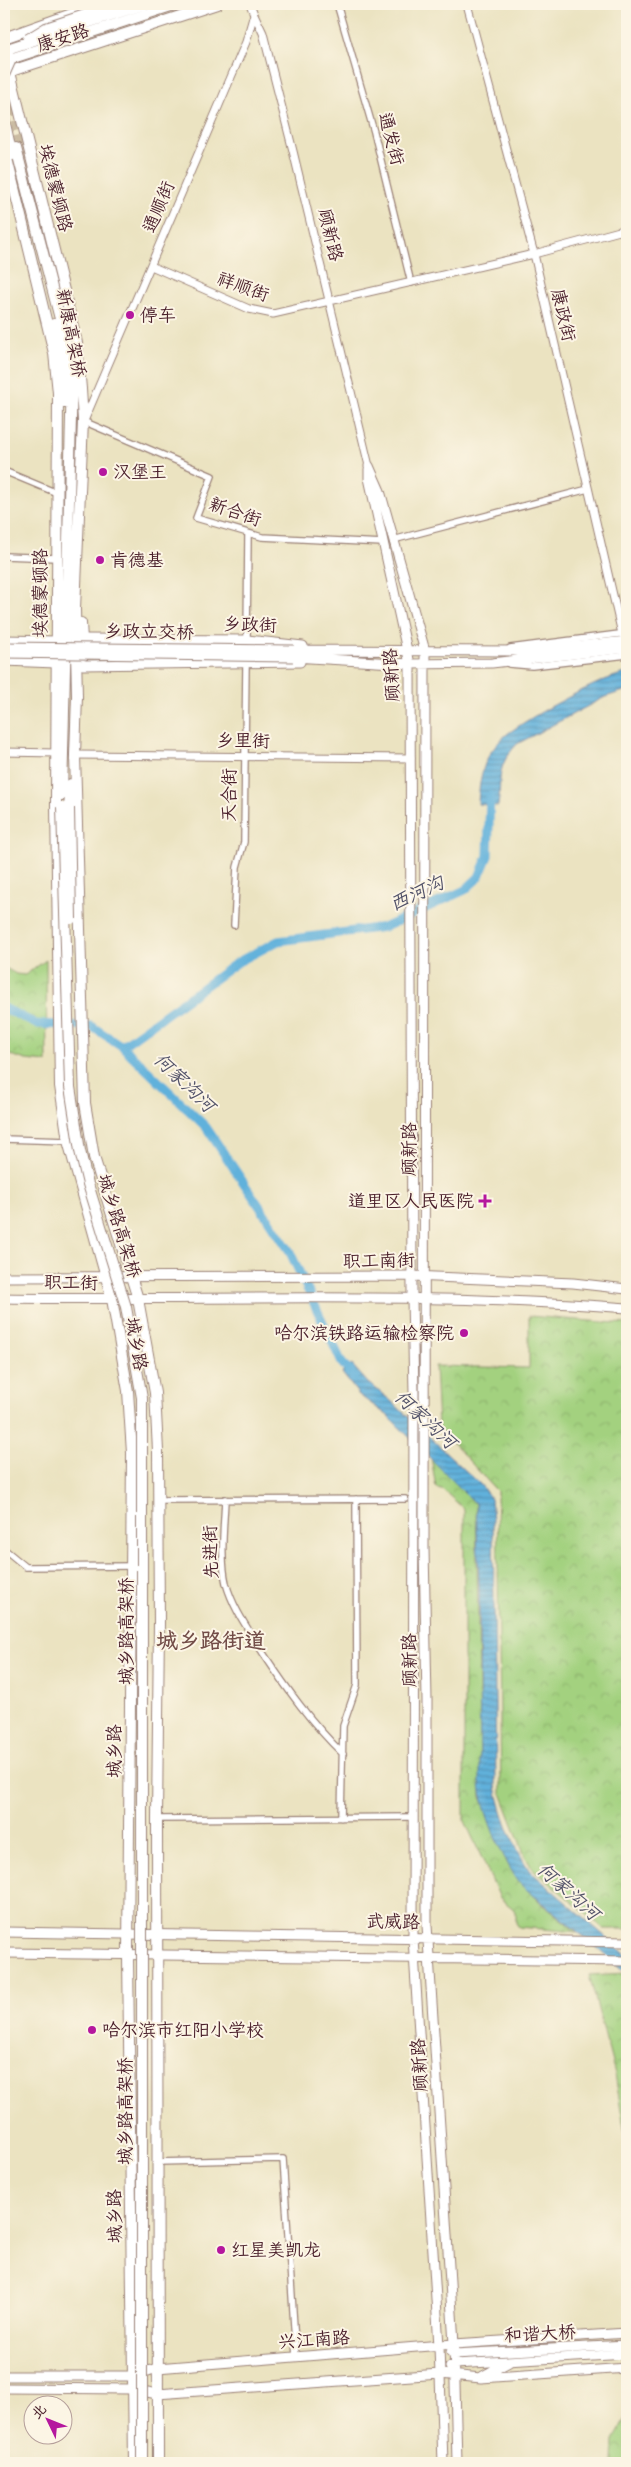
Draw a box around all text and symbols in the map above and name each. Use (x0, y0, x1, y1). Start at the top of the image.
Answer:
street label: 康安路 (34, 20, 92, 56)
street label: 通发街 (374, 110, 408, 168)
street label: 埃德蒙顿路 (34, 142, 76, 234)
street label: 通顺街 (139, 178, 179, 236)
street label: 顾新路 (313, 206, 347, 264)
street label: 祥顺街 (214, 268, 272, 306)
street label: 康政街 (547, 286, 579, 344)
street label: 新康高架桥 (52, 287, 90, 379)
place label: 停车 (140, 305, 176, 326)
marker: 停车 (124, 309, 136, 321)
place label: 汉堡王 (113, 462, 167, 483)
marker: 汉堡王 (97, 466, 109, 478)
street label: 新合街 (206, 493, 264, 531)
street label: 埃德蒙顿路 (30, 548, 51, 638)
place label: 肯德基 (110, 550, 164, 571)
marker: 肯德基 (94, 554, 106, 566)
street label: 乡政街 (223, 614, 277, 636)
street label: 乡政立交桥 (104, 621, 194, 643)
street label: 顾新路 (380, 647, 404, 703)
street label: 乡里街 (216, 730, 270, 752)
street label: 天合街 (219, 768, 240, 822)
water label: 西河沟 (386, 871, 449, 916)
water label: 何家沟河 (149, 1048, 221, 1120)
street label: 顾新路 (399, 1122, 420, 1176)
street label: 城乡路高架桥 (93, 1171, 145, 1281)
place label: 道里区人民医院 (348, 1191, 474, 1212)
marker: 道里区人民医院 (478, 1194, 492, 1208)
street label: 职工南街 (343, 1250, 415, 1272)
street label: 职工街 (44, 1272, 98, 1294)
street label: 城乡路 (121, 1316, 151, 1372)
place label: 哈尔滨铁路运输检察院 (274, 1323, 454, 1344)
marker: 哈尔滨铁路运输检察院 (458, 1327, 470, 1339)
water label: 何家沟河 (389, 1386, 463, 1456)
street label: 先进街 (200, 1525, 222, 1579)
street label: 城乡路高架桥 (116, 1577, 137, 1685)
district label: 城乡路街道 (156, 1628, 266, 1655)
street label: 顾新路 (399, 1633, 421, 1687)
street label: 城乡路 (104, 1724, 125, 1778)
water label: 何家沟河 (532, 1858, 606, 1928)
street label: 武威路 (366, 1911, 420, 1933)
place label: 哈尔滨市红阳小学校 (102, 2020, 264, 2041)
marker: 哈尔滨市红阳小学校 (86, 2024, 98, 2036)
street label: 顾新路 (408, 2037, 432, 2093)
street label: 城乡路高架桥 (115, 2057, 136, 2165)
street label: 城乡路 (104, 2189, 126, 2243)
place label: 红星美凯龙 (231, 2240, 321, 2261)
marker: 红星美凯龙 (215, 2244, 227, 2256)
street label: 和谐大桥 (503, 2322, 577, 2346)
street label: 兴江南路 (277, 2327, 351, 2353)
north arrow (22, 2394, 72, 2444)
text: 北 (28, 2401, 50, 2422)

